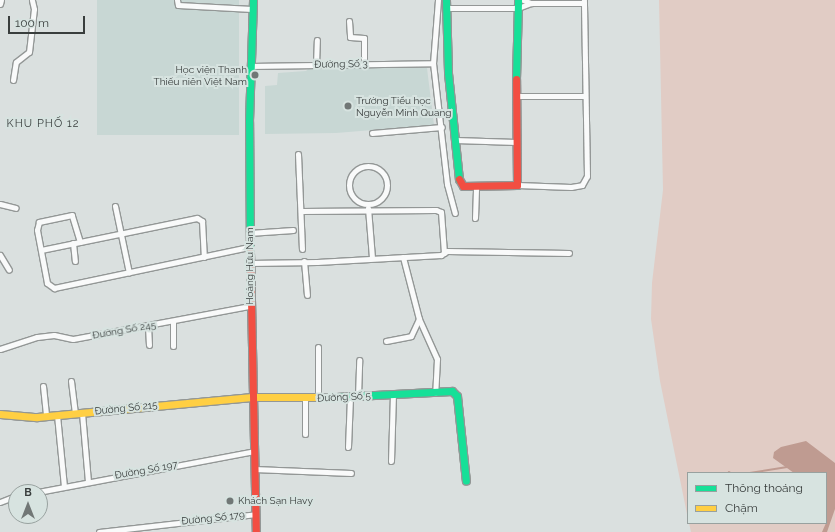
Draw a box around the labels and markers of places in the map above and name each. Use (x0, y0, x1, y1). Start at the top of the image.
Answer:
place label: Học viện Thanh Thiếu niên Việt Nam (153, 63, 247, 86)
marker: Học viện Thanh Thiếu niên Việt Nam (250, 70, 260, 80)
place label: Trường Tiểu học Nguyễn Minh Quang (356, 94, 451, 118)
marker: Trường Tiểu học Nguyễn Minh Quang (343, 101, 353, 111)
place label: Khách Sạn Havy (238, 495, 313, 507)
marker: Khách Sạn Havy (225, 496, 235, 506)

